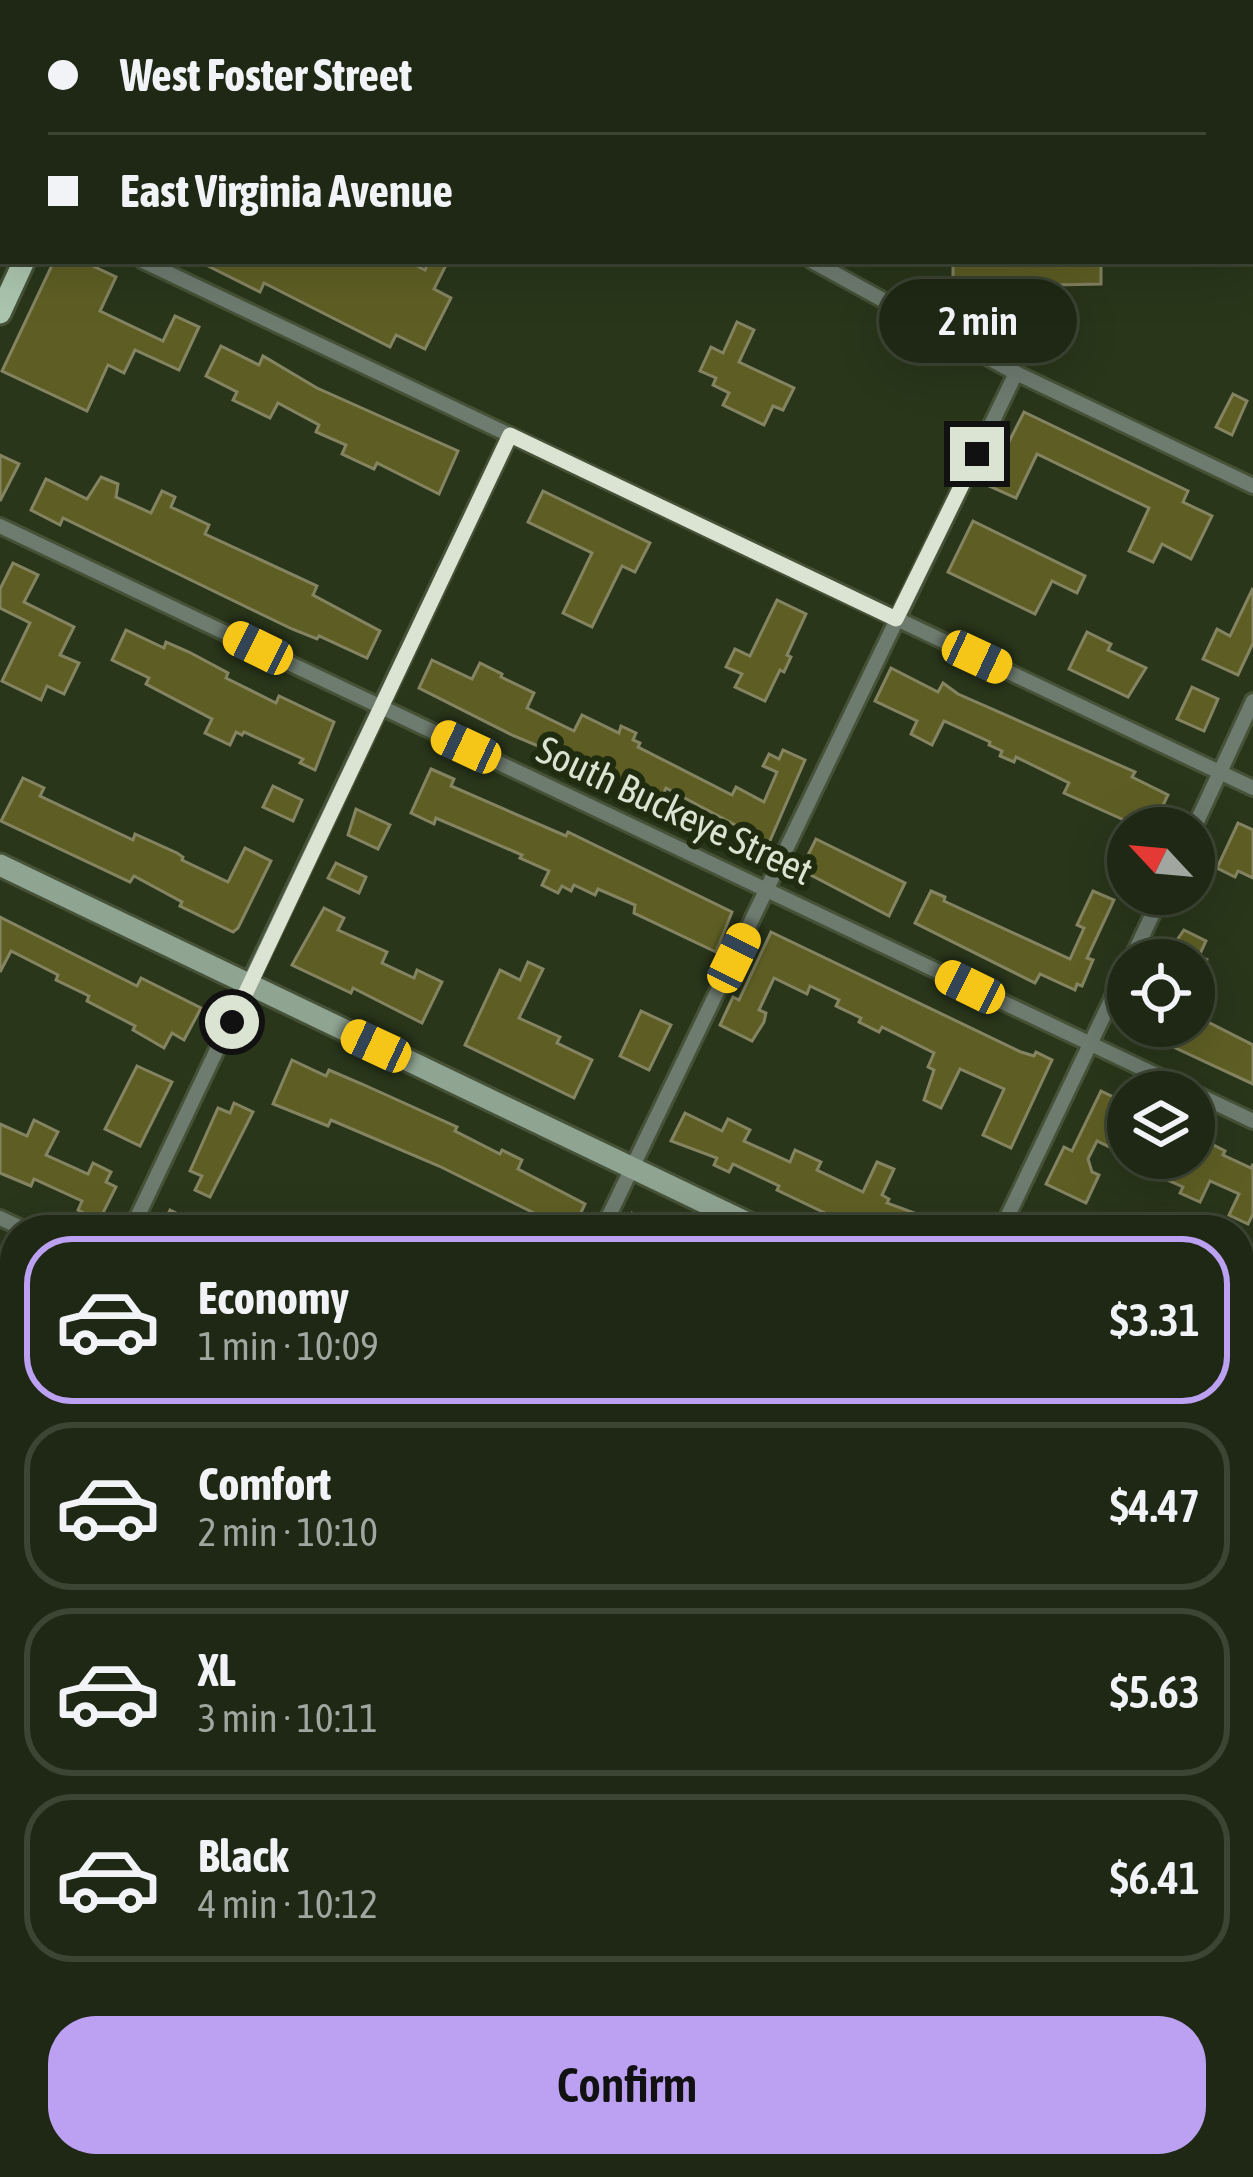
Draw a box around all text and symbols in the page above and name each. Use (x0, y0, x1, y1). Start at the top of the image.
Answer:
text: West Foster Street (120, 49, 412, 101)
text: East Virginia Avenue (120, 165, 453, 217)
callout: 2 min (878, 280, 1076, 364)
text: 2 min (938, 299, 1018, 343)
route end (950, 427, 1004, 481)
car (218, 616, 298, 680)
car (937, 625, 1017, 689)
car (426, 715, 506, 779)
street label: South Buckeye Street (530, 727, 820, 893)
north arrow (1107, 807, 1215, 915)
map controls (1107, 807, 1215, 1179)
car (702, 918, 766, 998)
button: locate (1107, 939, 1215, 1047)
car (930, 955, 1010, 1019)
route start (205, 995, 259, 1049)
car (336, 1014, 416, 1078)
button: layers (1107, 1071, 1215, 1179)
icon: car (54, 1266, 162, 1374)
text: Economy (198, 1272, 349, 1324)
text: $3.31 (1110, 1294, 1200, 1346)
text: 1 min · 10:09 (198, 1324, 379, 1368)
icon: car (54, 1452, 162, 1560)
text: Comfort (198, 1458, 331, 1510)
text: $4.47 (1110, 1480, 1200, 1532)
text: 2 min · 10:10 (198, 1510, 378, 1554)
icon: car (54, 1638, 162, 1746)
text: XL (198, 1644, 236, 1696)
text: $5.63 (1110, 1666, 1200, 1718)
text: 3 min · 10:11 (198, 1696, 378, 1740)
icon: car (54, 1824, 162, 1932)
text: Black (198, 1830, 289, 1882)
text: $6.41 (1110, 1852, 1200, 1904)
text: 4 min · 10:12 (198, 1882, 378, 1926)
button: Confirm (48, 2016, 1206, 2154)

